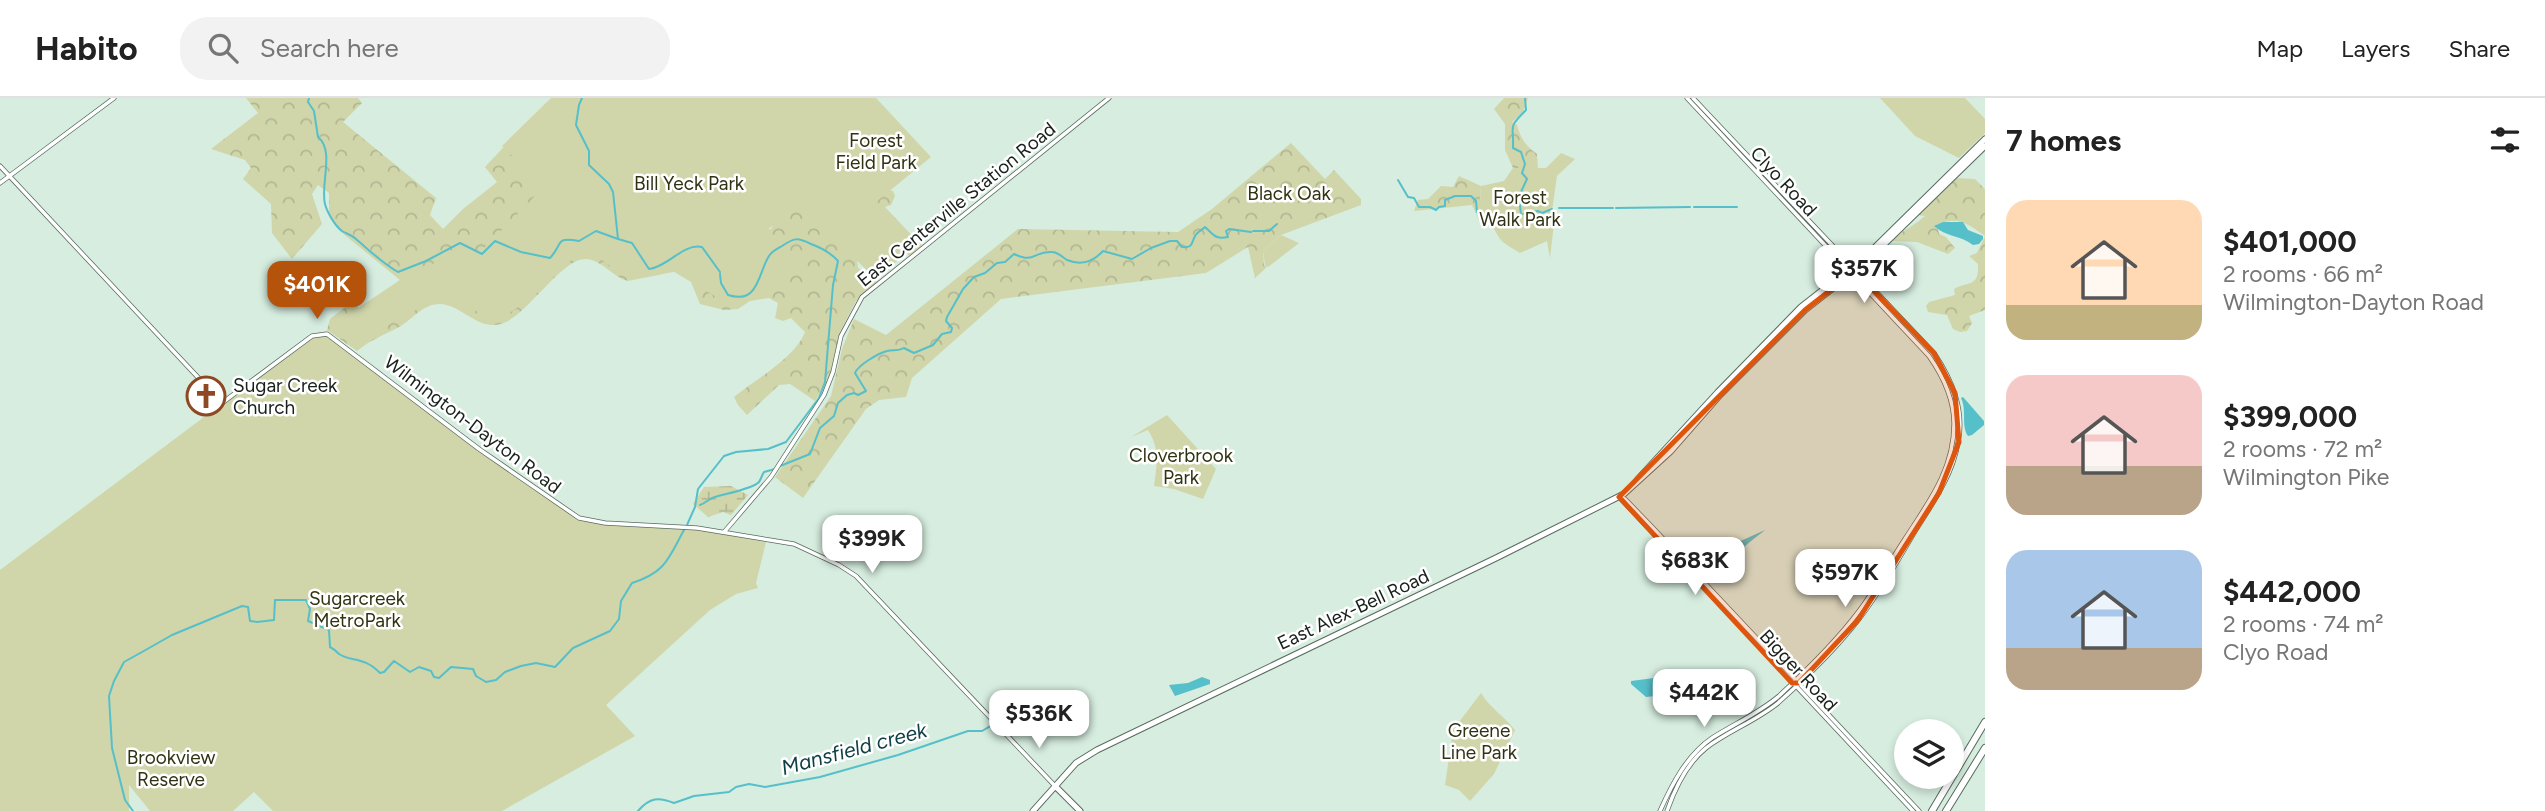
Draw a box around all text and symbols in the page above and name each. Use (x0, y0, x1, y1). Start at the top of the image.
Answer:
search box (180, 17, 670, 80)
text: Habito (35, 29, 138, 68)
icon: search (204, 29, 242, 67)
text: Search here (260, 32, 399, 64)
text: Map (2256, 34, 2303, 63)
text: Layers (2341, 34, 2410, 63)
text: Share (2448, 34, 2510, 63)
street label: East Centerville Station Road (853, 117, 1060, 291)
icon: filters (2486, 121, 2524, 159)
text: 7 homes (2006, 122, 2121, 159)
park label: Forest Field Park (835, 129, 917, 174)
street label: Clyo Road (1746, 142, 1822, 221)
park label: Bill Yeck Park (634, 172, 745, 195)
park label: Black Oak (1247, 182, 1331, 205)
park label: Forest Walk Park (1479, 186, 1561, 231)
text: $401,000 (2223, 223, 2357, 260)
icon: home (2062, 228, 2146, 312)
pin: $357K (1815, 246, 1913, 305)
text: $357K (1831, 254, 1898, 282)
text: 2 rooms · 66 m² (2223, 260, 2383, 288)
pin: $401K (268, 262, 366, 321)
text: $401K (283, 270, 351, 298)
text: Wilmington-Dayton Road (2223, 288, 2484, 316)
street label: Wilmington-Dayton Road (380, 350, 566, 498)
place label: Sugar Creek Church (233, 374, 338, 419)
church icon: Sugar Creek Church (185, 375, 227, 417)
text: $399,000 (2223, 398, 2357, 435)
icon: home (2062, 403, 2146, 487)
text: 2 rooms · 72 m² (2223, 435, 2382, 463)
park label: Cloverbrook Park (1129, 444, 1234, 489)
text: Wilmington Pike (2223, 463, 2389, 491)
pin: $399K (823, 516, 921, 575)
text: $399K (838, 524, 906, 552)
pin: $683K (1646, 538, 1744, 597)
text: $683K (1661, 546, 1729, 574)
pin: $597K (1796, 550, 1894, 609)
text: $597K (1811, 558, 1879, 586)
street label: East Alex-Bell Road (1274, 564, 1433, 655)
text: $442,000 (2223, 573, 2361, 610)
icon: home (2062, 578, 2146, 662)
park label: Sugarcreek MetroPark (309, 587, 406, 632)
text: 2 rooms · 74 m² (2223, 610, 2384, 638)
street label: Bigger Road (1755, 625, 1842, 716)
text: Clyo Road (2223, 638, 2328, 666)
pin: $442K (1655, 670, 1753, 729)
text: $442K (1669, 678, 1739, 706)
pin: $536K (990, 690, 1088, 750)
text: $536K (1005, 699, 1073, 727)
water label: Mansfield creek (778, 717, 930, 780)
park label: Greene Line Park (1441, 719, 1518, 764)
map controls (1894, 719, 1964, 789)
button: layers (1894, 719, 1964, 789)
park label: Brookview Reserve (127, 746, 215, 791)

